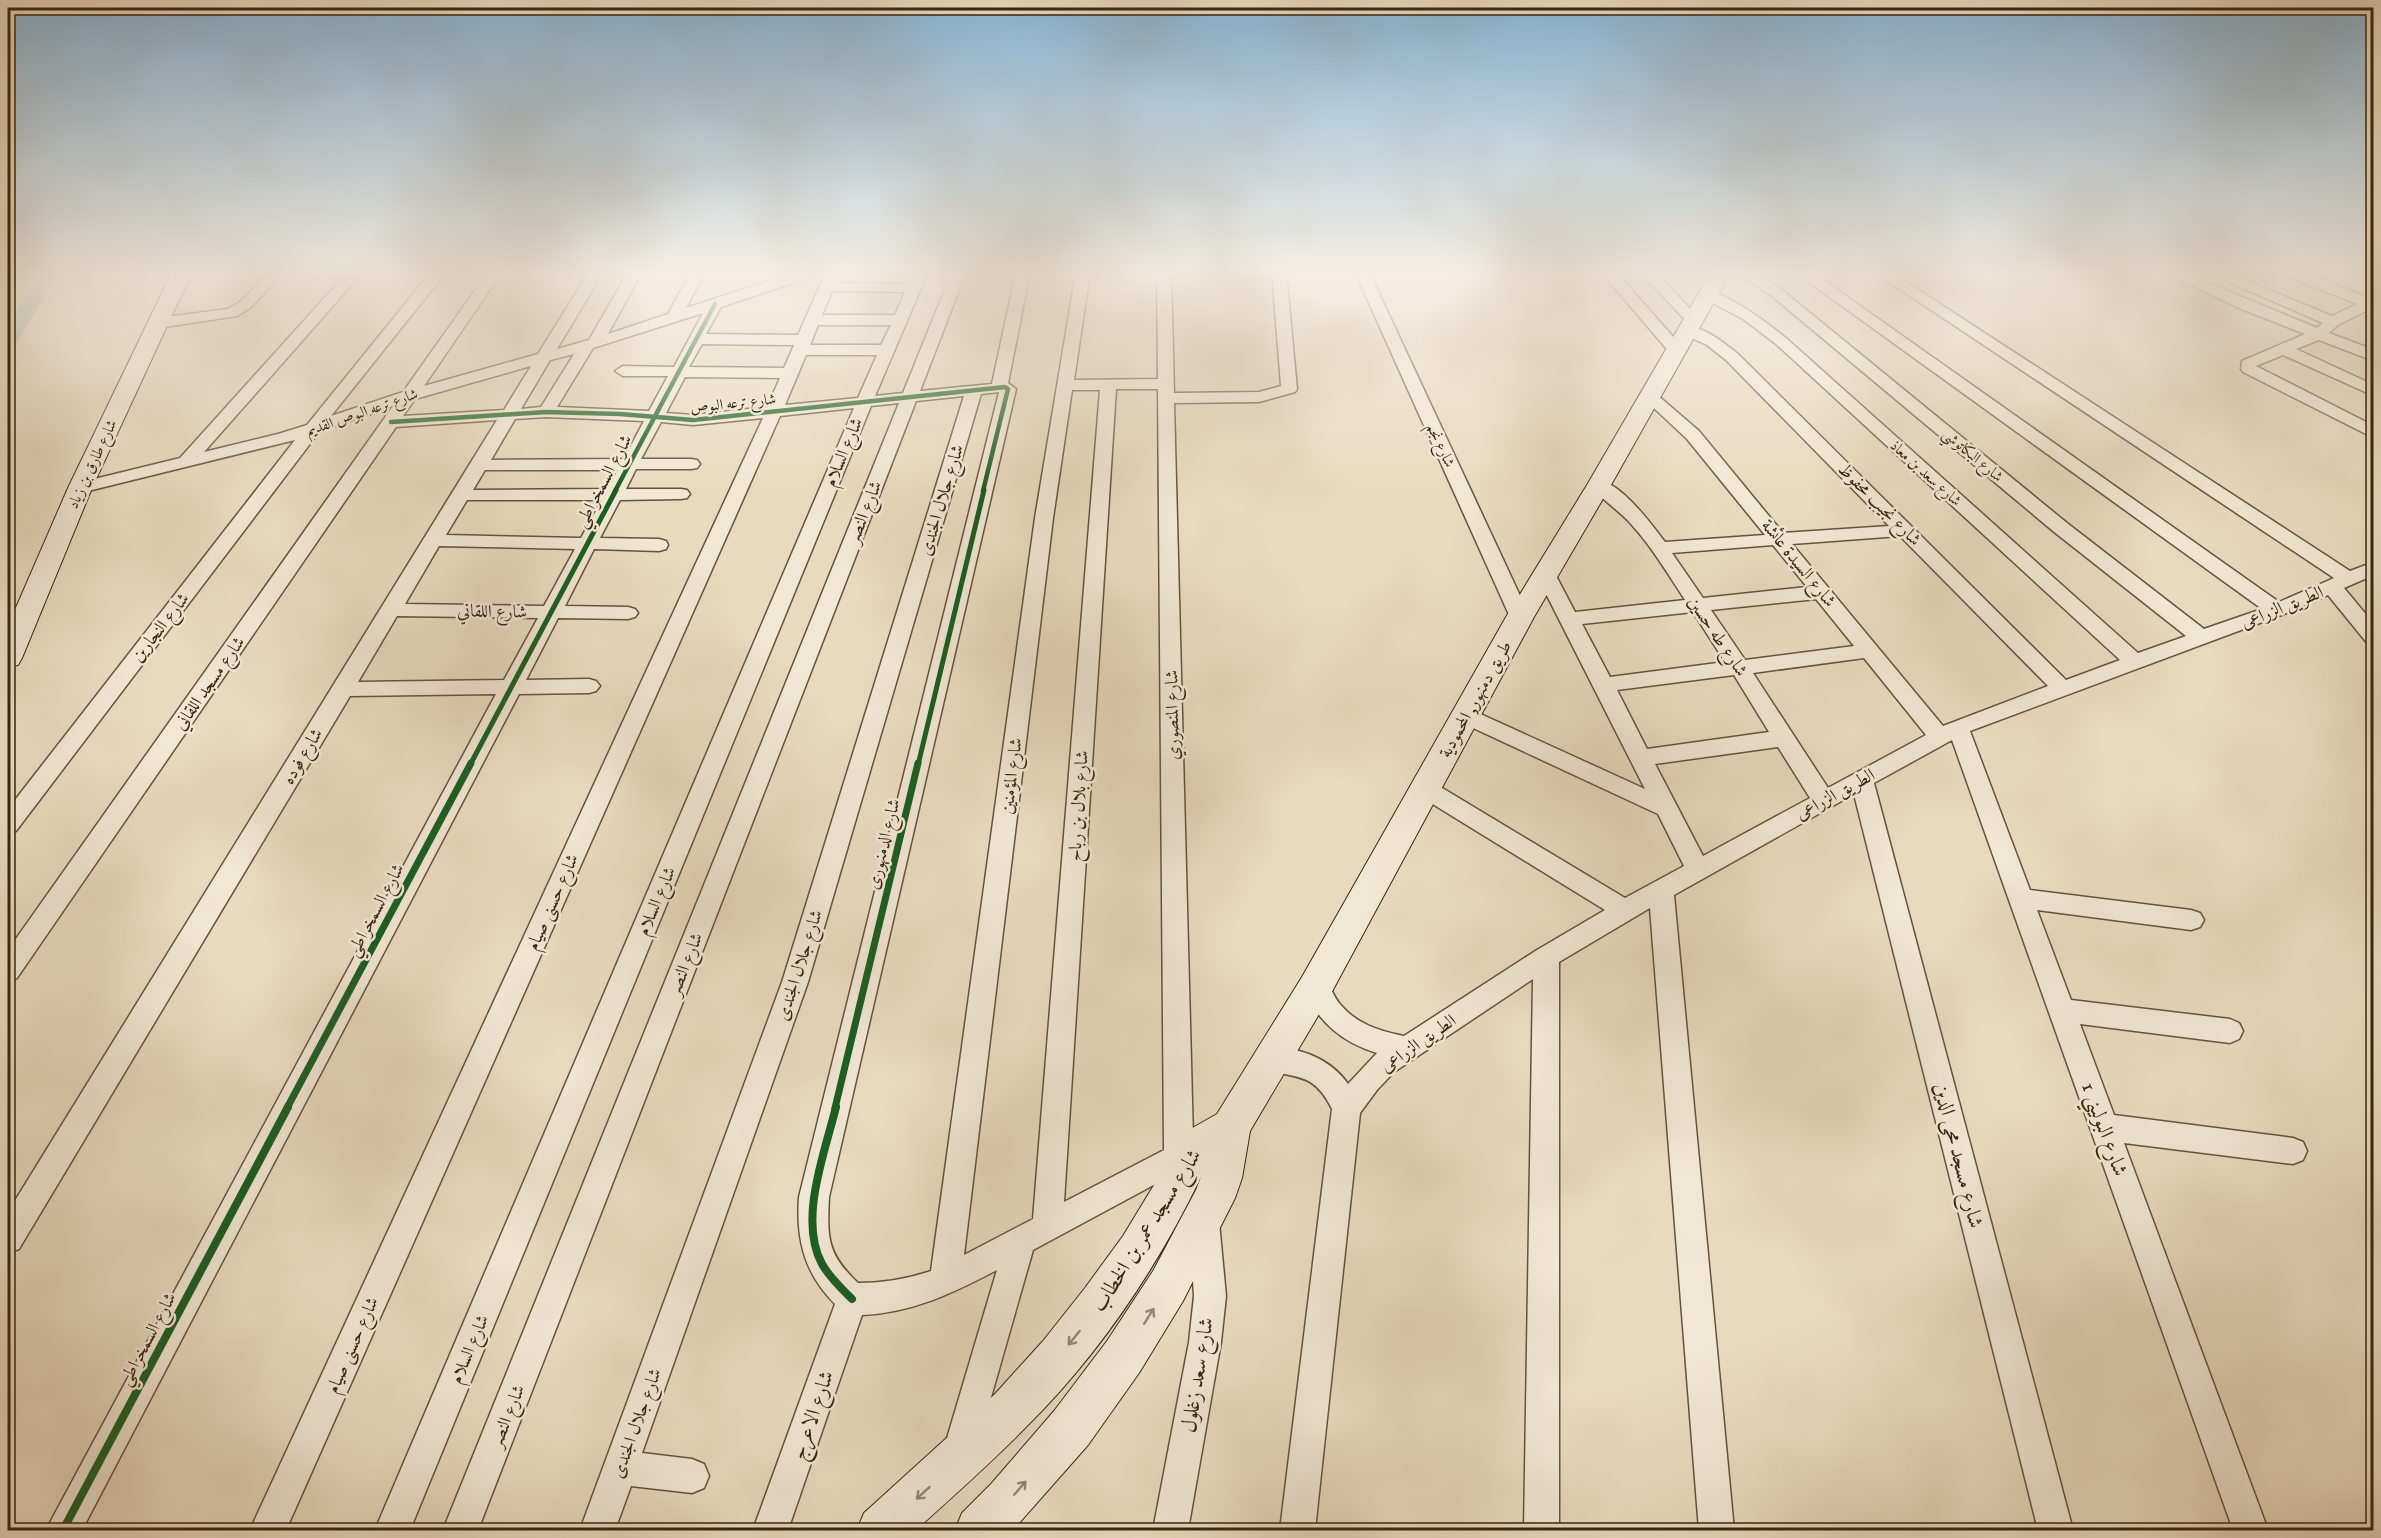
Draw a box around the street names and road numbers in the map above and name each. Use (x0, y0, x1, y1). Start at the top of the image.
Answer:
street label: شارع ترعه البوص القديم (304, 384, 422, 443)
street label: شارع ترعه البوص (689, 390, 777, 420)
street label: شارع السلام (820, 414, 872, 492)
street label: شارع طارق بن زياد (64, 417, 124, 513)
street label: شارع نجم (1418, 420, 1459, 472)
street label: شارع البكاتوشي (1936, 424, 2007, 489)
street label: شارع السمخراطي (570, 431, 642, 534)
street label: شارع سعد بن معاذ (1884, 436, 1965, 513)
street label: شارع جلال الجندى (915, 442, 972, 559)
street label: شارع نجيب محفوظ (1831, 458, 1926, 553)
street label: شارع النصر (842, 478, 890, 550)
street label: شارع السيدة عائشة (1754, 515, 1840, 614)
street label: الطريق الزراعى (2238, 581, 2327, 635)
street label: شارع النجارين (127, 589, 197, 668)
street label: شارع طه حسين (1680, 592, 1752, 682)
street label: شارع اللقاني (457, 600, 527, 627)
street label: شارع مسجد اللقاني (169, 632, 253, 736)
street label: طريق دمنهور, المحمودية (1435, 637, 1518, 762)
street label: شارع المنصوري (1161, 670, 1188, 760)
street label: شارع فوده (278, 725, 331, 790)
street label: شارع المؤمنين (996, 737, 1031, 816)
street label: شارع بلال بن رباح (1064, 750, 1098, 863)
street label: الطريق الزراعى (1792, 764, 1879, 826)
street label: شارع الدمنهورى (862, 797, 909, 893)
street label: شارع حسنى صيام (522, 851, 588, 956)
street label: شارع السمخراطي (342, 860, 414, 963)
street label: شارع السلام (633, 863, 685, 941)
street label: شارع جلال الجندى (772, 907, 831, 1024)
street label: شارع النصر (663, 930, 711, 1002)
street label: الطريق الزراعى (1377, 1010, 1461, 1079)
street label: شارع البوليني 1 (2069, 1079, 2133, 1182)
street label: شارع مسجد محى الدين (1924, 1080, 1989, 1232)
street label: شارع مسجد عمر بن الخطاب (1086, 1144, 1211, 1319)
street label: شارع السمخراطي (114, 1289, 186, 1392)
street label: شارع حسنى صيام (322, 1294, 388, 1399)
street label: شارع السلام (446, 1311, 498, 1389)
street label: شارع سعد زغلول (1176, 1316, 1224, 1435)
street label: شارع جلال الجندى (607, 1365, 670, 1482)
street label: شارع الاعرج (786, 1367, 845, 1465)
street label: شارع النصر (485, 1382, 533, 1454)

